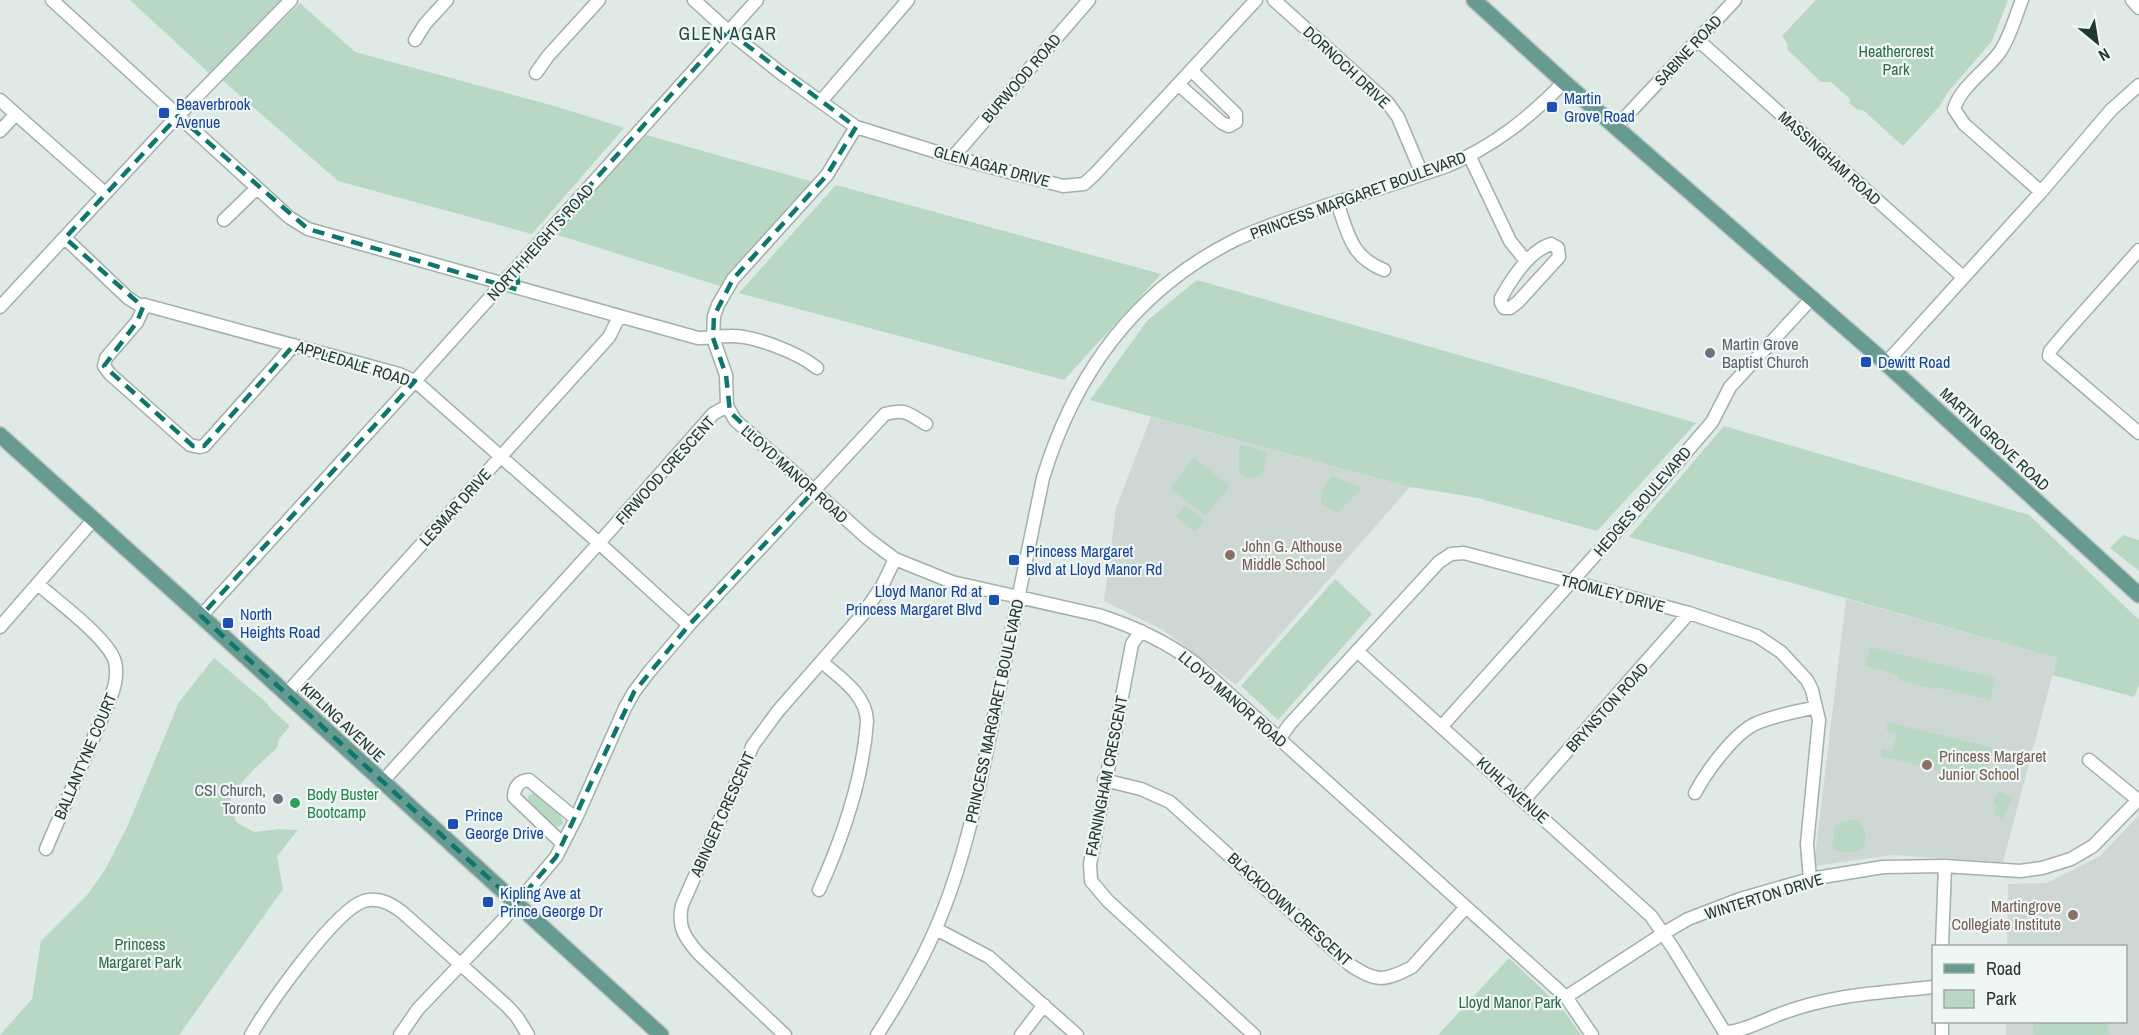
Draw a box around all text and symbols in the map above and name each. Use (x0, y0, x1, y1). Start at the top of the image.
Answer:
street label: SABINE ROAD (1649, 10, 1727, 90)
north arrow (2067, 12, 2127, 72)
district label: GLEN AGAR (679, 21, 777, 46)
street label: DORNOCH DRIVE (1299, 21, 1395, 113)
street label: BURWOOD ROAD (976, 29, 1066, 127)
park label: Heathercrest Park (1858, 40, 1934, 80)
text: N (2095, 43, 2114, 67)
place label: Martin Grove Road (1564, 87, 1635, 127)
place label: Beaverbrook Avenue (175, 93, 251, 133)
marker: Martin Grove Road (1545, 100, 1559, 114)
marker: Beaverbrook Avenue (157, 106, 171, 120)
street label: MASSINGHAM ROAD (1774, 106, 1886, 210)
street label: GLEN AGAR DRIVE (931, 140, 1053, 192)
street label: PRINCESS MARGARET BOULEVARD (1247, 146, 1469, 244)
street label: NORTH HEIGHTS ROAD (482, 179, 598, 305)
place label: Martin Grove Baptist Church (1722, 333, 1809, 373)
street label: APPLEDALE ROAD (292, 335, 413, 391)
marker: Martin Grove Baptist Church (1703, 346, 1717, 360)
place label: Dewitt Road (1878, 351, 1950, 373)
marker: Dewitt Road (1859, 355, 1873, 369)
street label: MARTIN GROVE ROAD (1935, 382, 2055, 496)
street label: FIRWOOD CRESCENT (610, 411, 720, 529)
street label: LLOYD MANOR ROAD (737, 420, 853, 528)
street label: HEDGES BOULEVARD (1588, 441, 1696, 561)
street label: LESMAR DRIVE (414, 463, 496, 551)
place label: John G. Althouse Middle School (1242, 535, 1342, 575)
place label: Princess Margaret Blvd at Lloyd Manor Rd (1026, 540, 1162, 580)
marker: John G. Althouse Middle School (1223, 548, 1237, 562)
marker: Princess Margaret Blvd at Lloyd Manor Rd (1007, 553, 1021, 567)
street label: TROMLEY DRIVE (1558, 569, 1668, 617)
place label: Lloyd Manor Rd at Princess Margaret Blvd (846, 580, 982, 620)
marker: Lloyd Manor Rd at Princess Margaret Blvd (987, 593, 1001, 607)
street label: PRINCESS MARGARET BOULEVARD (959, 597, 1029, 825)
place label: North Heights Road (240, 603, 320, 643)
marker: North Heights Road (221, 616, 235, 630)
street label: LLOYD MANOR ROAD (1174, 646, 1292, 752)
street label: BRYNSTON ROAD (1561, 657, 1653, 757)
street label: KIPLING AVENUE (296, 677, 390, 767)
street label: BALLANTYNE COURT (48, 689, 122, 823)
street label: FARNINGHAM CRESCENT (1080, 694, 1132, 858)
place label: Princess Margaret Junior School (1939, 745, 2047, 785)
street label: ABINGER CRESCENT (684, 748, 759, 881)
street label: KUHL AVENUE (1472, 752, 1554, 828)
marker: Princess Margaret Junior School (1920, 758, 1934, 772)
place label: CSI Church, Toronto (195, 779, 266, 819)
place label: Body Buster Bootcamp (307, 783, 379, 823)
marker: CSI Church, Toronto (271, 792, 285, 806)
marker: Body Buster Bootcamp (288, 796, 302, 810)
place label: Prince George Drive (465, 804, 544, 844)
marker: Prince George Drive (446, 817, 460, 831)
street label: BLACKDOWN CRESCENT (1223, 847, 1357, 971)
street label: WINTERTON DRIVE (1702, 868, 1826, 924)
place label: Kipling Ave at Prince George Dr (500, 882, 603, 922)
marker: Kipling Ave at Prince George Dr (481, 895, 495, 909)
place label: Martingrove Collegiate Institute (1952, 895, 2061, 935)
marker: Martingrove Collegiate Institute (2066, 908, 2080, 922)
park label: Princess Margaret Park (98, 933, 182, 973)
legend (1932, 945, 2127, 1023)
text: Road (1986, 956, 2021, 981)
text: Park (1986, 986, 2017, 1011)
park label: Lloyd Manor Park (1459, 991, 1562, 1013)

